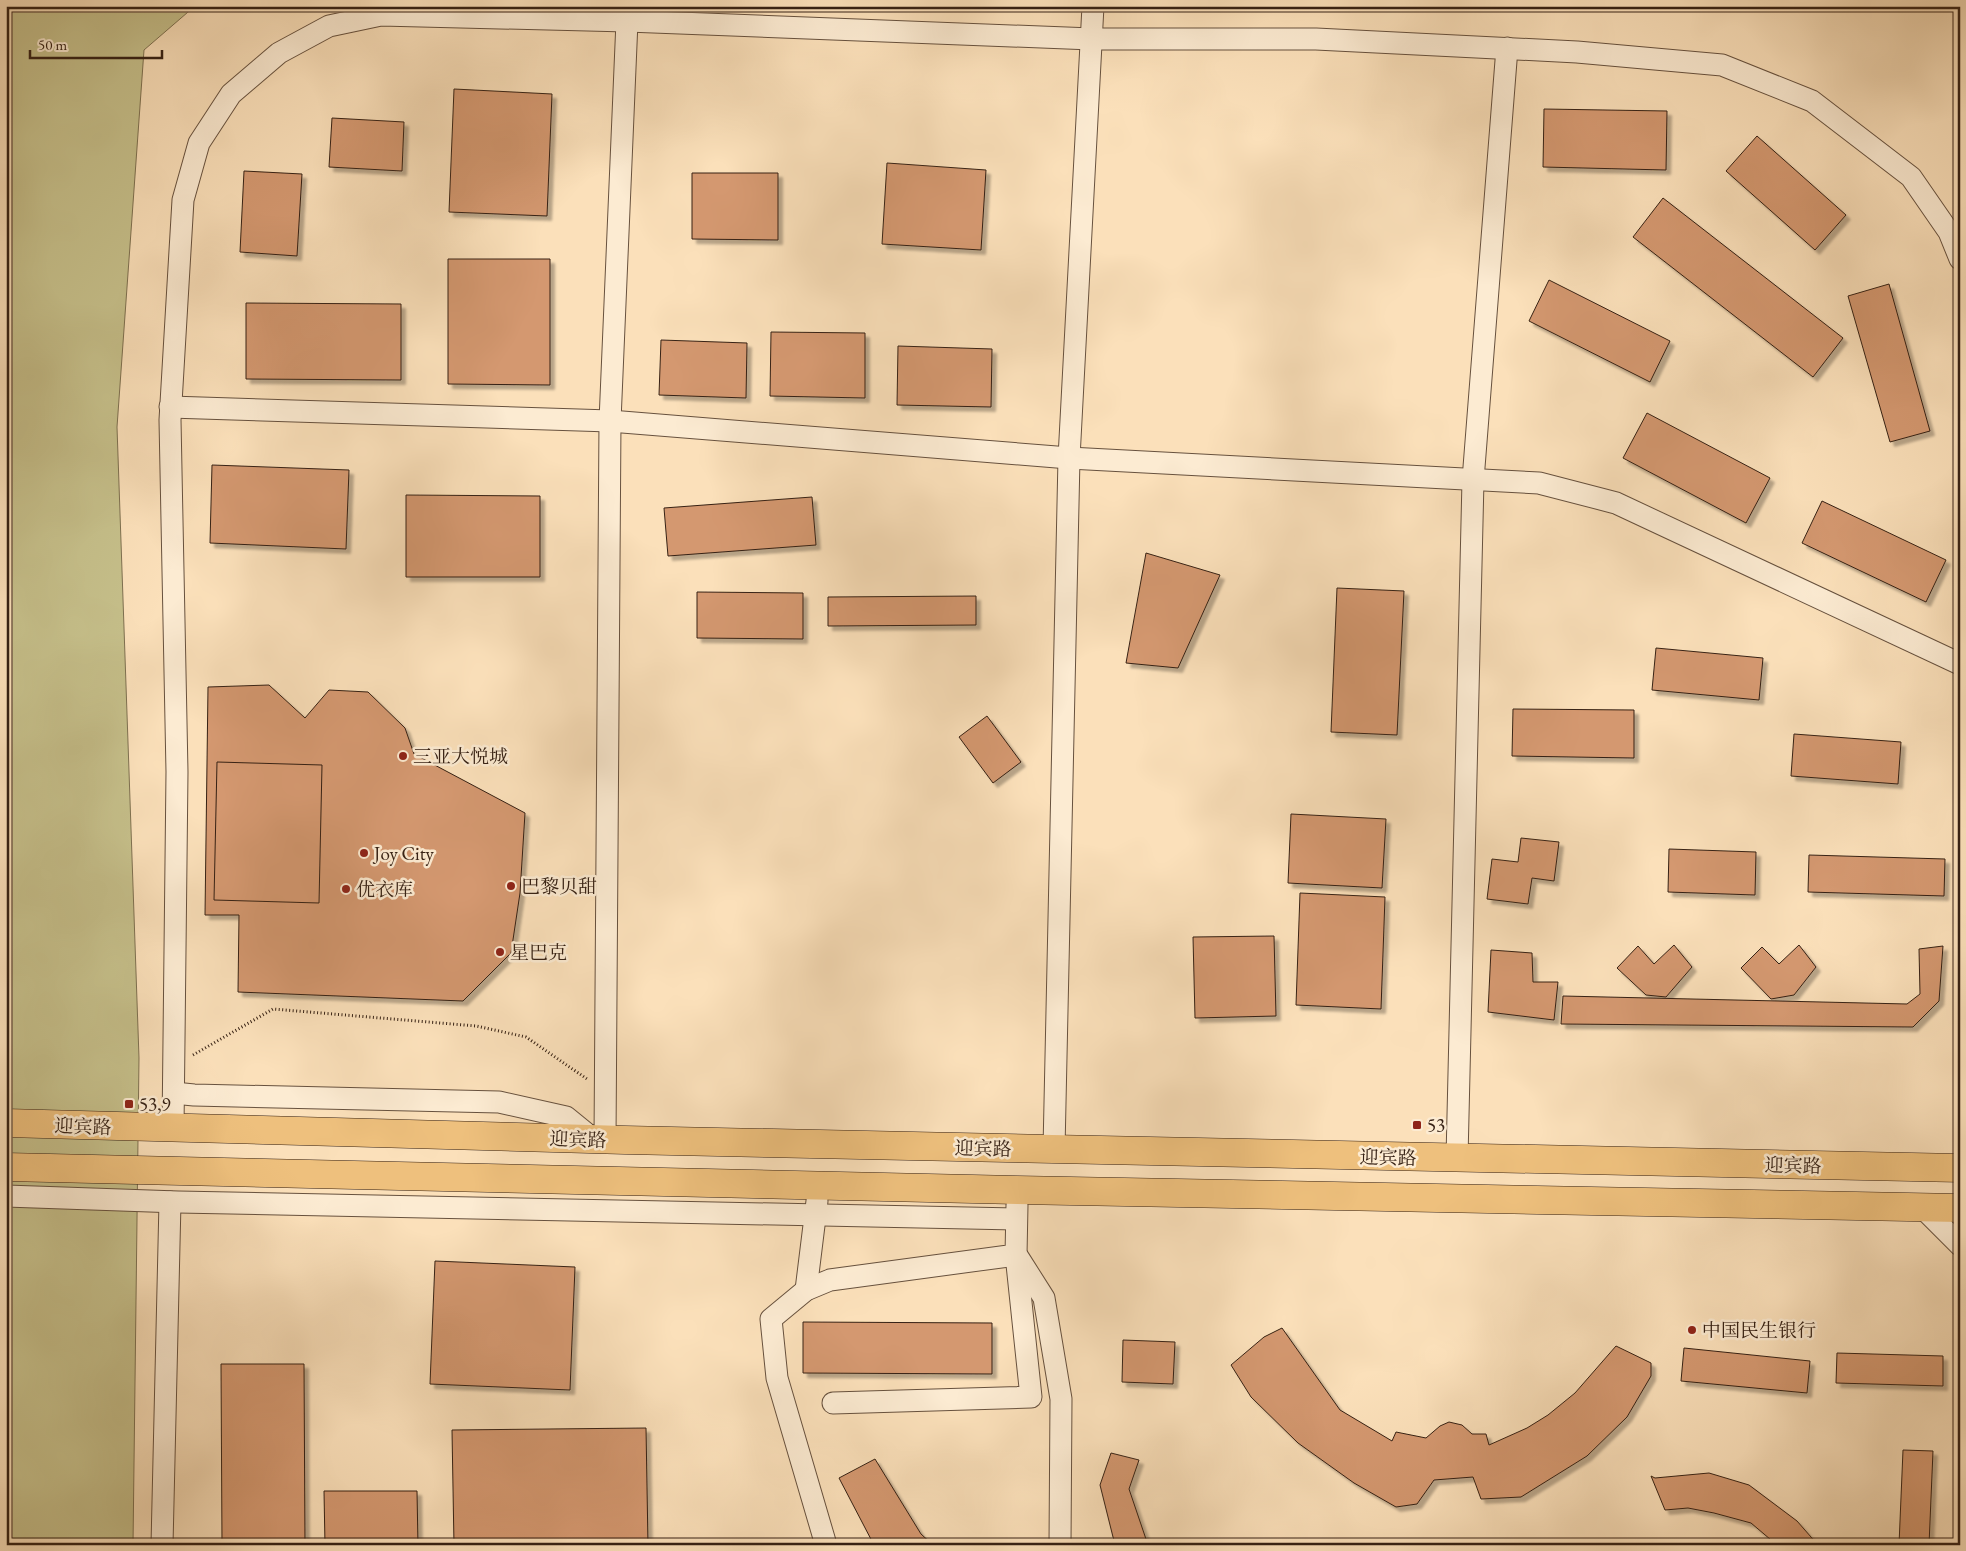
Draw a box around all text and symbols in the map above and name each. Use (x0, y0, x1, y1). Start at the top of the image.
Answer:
scale bar (30, 28, 162, 60)
text: 50 m (38, 35, 67, 54)
place label: 三亚大悦城 (413, 744, 508, 769)
marker: 三亚大悦城 (397, 750, 409, 762)
place label: Joy City (372, 841, 435, 866)
marker: Joy City (358, 847, 370, 859)
place label: 巴黎贝甜 (521, 874, 597, 899)
place label: 优衣库 (356, 877, 413, 902)
marker: 巴黎贝甜 (505, 880, 517, 892)
marker: 优衣库 (340, 883, 352, 895)
place label: 星巴克 (510, 940, 567, 965)
marker: 星巴克 (494, 946, 506, 958)
place label: 53,9 (139, 1092, 171, 1117)
marker: 53,9 (123, 1098, 135, 1110)
street label: 迎宾路 (54, 1113, 112, 1140)
place label: 53 (1427, 1113, 1445, 1138)
marker: 53 (1411, 1119, 1423, 1131)
street label: 迎宾路 (549, 1126, 607, 1153)
street label: 迎宾路 (954, 1136, 1012, 1161)
street label: 迎宾路 (1359, 1145, 1417, 1170)
street label: 迎宾路 (1764, 1153, 1822, 1178)
place label: 中国民生银行 (1702, 1318, 1816, 1343)
marker: 中国民生银行 (1686, 1324, 1698, 1336)

